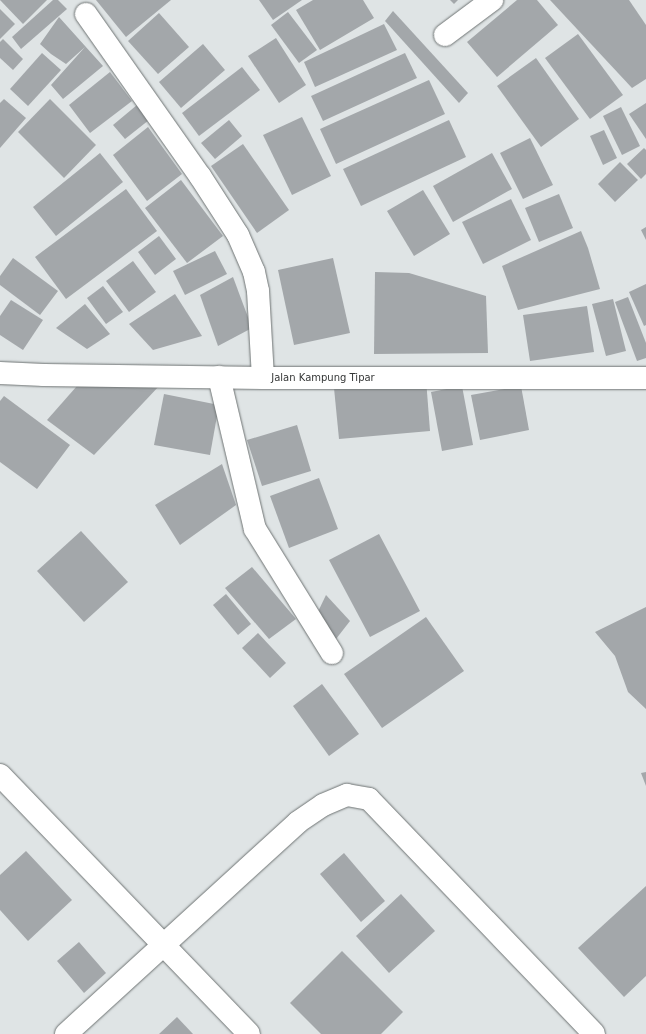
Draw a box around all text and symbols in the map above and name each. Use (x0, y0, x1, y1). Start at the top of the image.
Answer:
street label: Jalan Kampung Tipar (271, 372, 375, 384)

